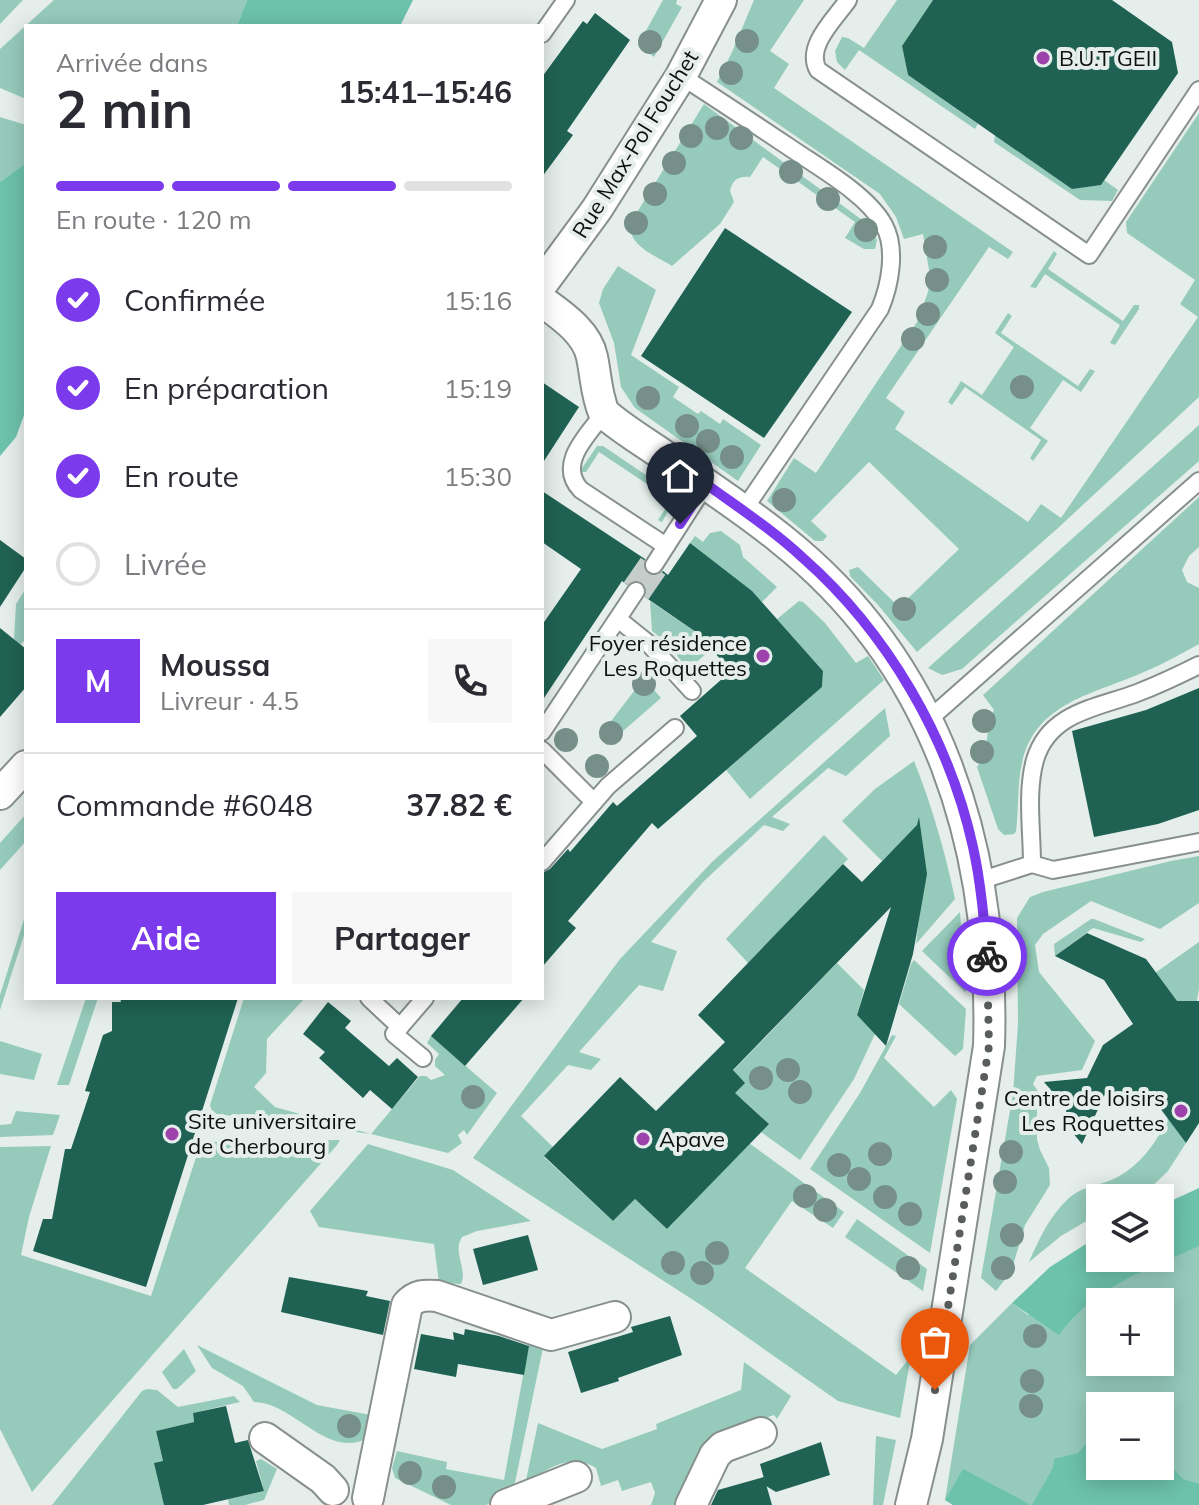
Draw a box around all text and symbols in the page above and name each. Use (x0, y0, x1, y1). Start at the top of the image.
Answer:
place label: B.U.T GEII (1059, 44, 1157, 72)
street label: Rue Max-Pol Fouchet (566, 45, 704, 243)
text: Arrivée dans (56, 46, 208, 79)
marker: B.U.T GEII (1034, 49, 1052, 67)
text: 15:41–15:46 (338, 73, 512, 111)
text: 2 min (56, 76, 193, 141)
text: En route · 120 m (56, 203, 252, 236)
icon: check (56, 278, 100, 322)
text: Confirmée (124, 281, 265, 319)
text: 15:16 (444, 284, 512, 317)
icon: check (56, 366, 100, 410)
text: En préparation (124, 369, 329, 407)
text: 15:19 (444, 372, 512, 405)
pin (646, 442, 714, 524)
icon: check (56, 454, 100, 498)
icon: home (658, 454, 702, 498)
text: En route (124, 457, 239, 495)
text: 15:30 (444, 460, 512, 493)
text: Livrée (124, 545, 207, 583)
place label: Foyer résidence Les Roquettes (589, 629, 747, 682)
button: phone (428, 639, 512, 723)
text: Moussa (160, 646, 270, 684)
marker: Foyer résidence Les Roquettes (754, 647, 772, 665)
text: M (85, 662, 111, 700)
text: Livreur · 4.5 (160, 684, 299, 717)
text: Commande #6048 (56, 786, 313, 824)
text: 37.82 € (406, 786, 512, 824)
button: Aide (56, 892, 276, 984)
button: Partager (292, 892, 512, 984)
courier (947, 916, 1027, 996)
icon: bike (965, 934, 1009, 978)
place label: Centre de loisirs Les Roquettes (1004, 1084, 1165, 1137)
marker: Centre de loisirs Les Roquettes (1172, 1102, 1190, 1120)
place label: Site universitaire de Cherbourg (188, 1107, 357, 1160)
marker: Site universitaire de Cherbourg (163, 1125, 181, 1143)
place label: Apave (659, 1125, 725, 1153)
marker: Apave (634, 1130, 652, 1148)
map controls (1086, 1184, 1174, 1480)
button: layers (1086, 1184, 1174, 1272)
button: + (1086, 1288, 1174, 1376)
pin (901, 1308, 969, 1390)
icon: bag (913, 1320, 957, 1364)
button: − (1086, 1392, 1174, 1480)

